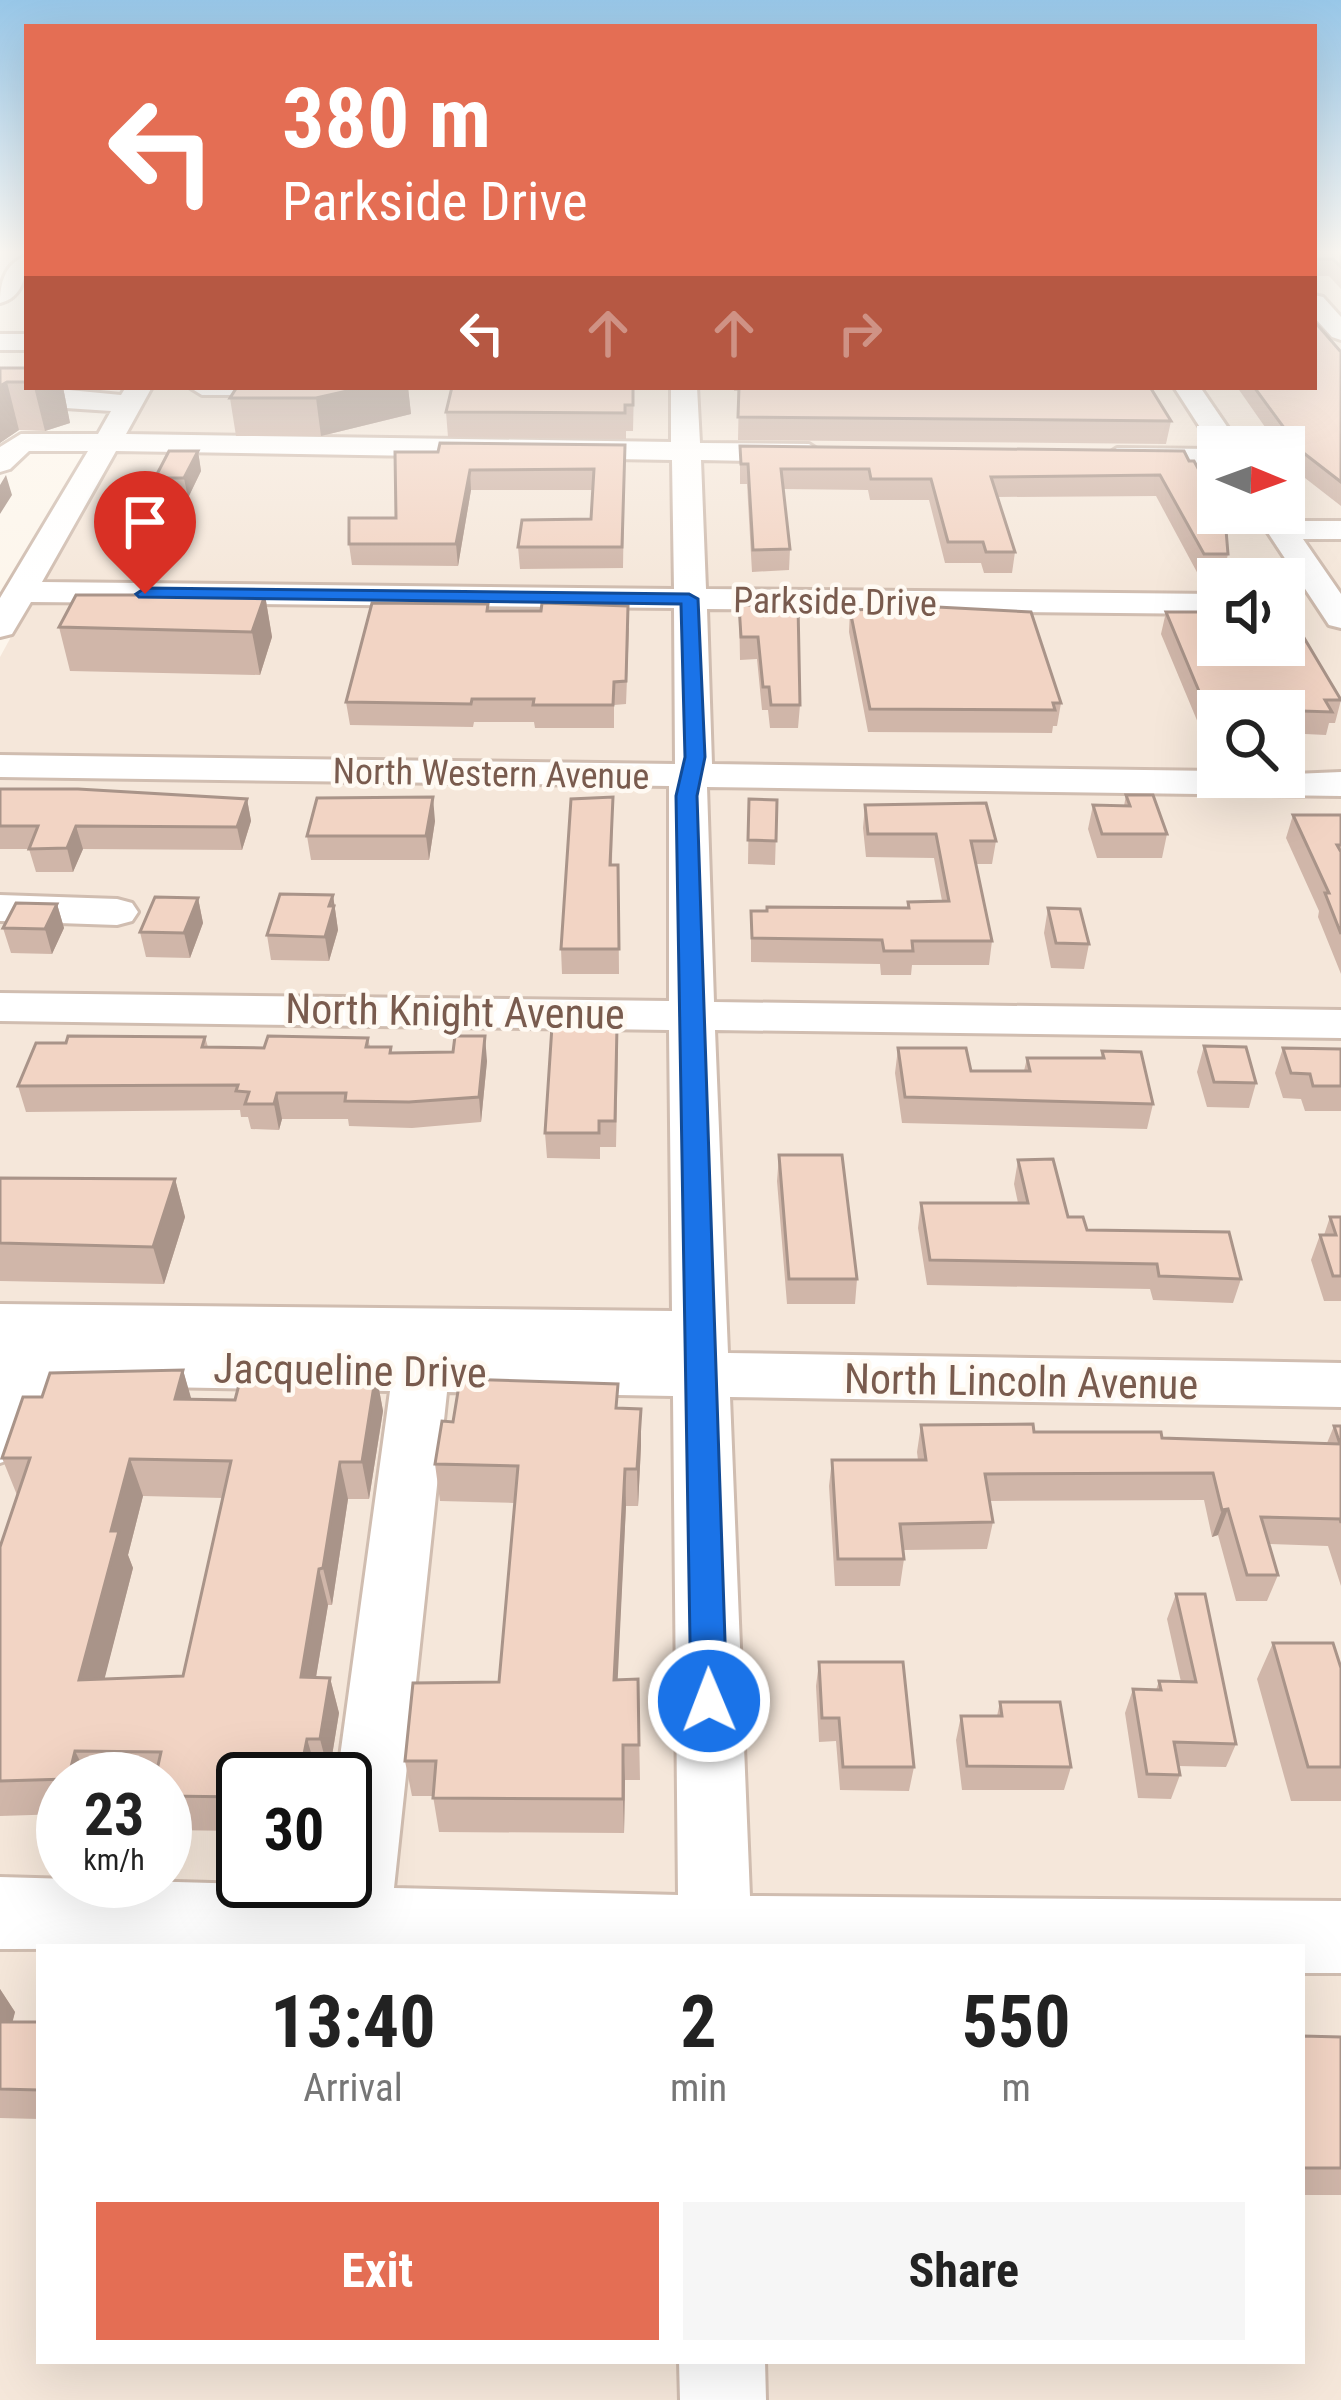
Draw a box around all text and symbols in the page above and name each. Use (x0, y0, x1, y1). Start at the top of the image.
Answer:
text: 380 m (282, 69, 491, 168)
icon: left (84, 72, 240, 228)
text: Parkside Drive (282, 170, 588, 233)
icon: left (449, 300, 515, 366)
icon: ahead (575, 300, 641, 366)
icon: ahead (701, 300, 767, 366)
icon: right (827, 300, 893, 366)
north arrow (1197, 426, 1305, 534)
map controls (1197, 426, 1305, 798)
pin (94, 471, 196, 594)
icon: arrive (112, 489, 178, 555)
button: sound (1197, 558, 1305, 666)
street label: Parkside Drive (733, 579, 937, 625)
button: search (1197, 690, 1305, 798)
street label: North Western Avenue (332, 750, 650, 798)
street label: North Knight Avenue (285, 984, 625, 1039)
street label: Jacqueline Drive (213, 1344, 487, 1397)
street label: North Lincoln Avenue (843, 1354, 1199, 1409)
position arrow (646, 1638, 772, 1764)
speed limit sign: 30 (216, 1752, 372, 1908)
text: 23 (84, 1779, 144, 1850)
text: km/h (83, 1842, 145, 1877)
text: 13:40 (270, 1980, 436, 2065)
text: 2 (680, 1980, 717, 2065)
text: 550 (961, 1980, 1071, 2065)
text: Arrival (303, 2065, 403, 2111)
text: min (670, 2065, 727, 2111)
text: m (1001, 2065, 1031, 2111)
button: Exit (96, 2202, 659, 2340)
button: Share (683, 2202, 1245, 2340)

